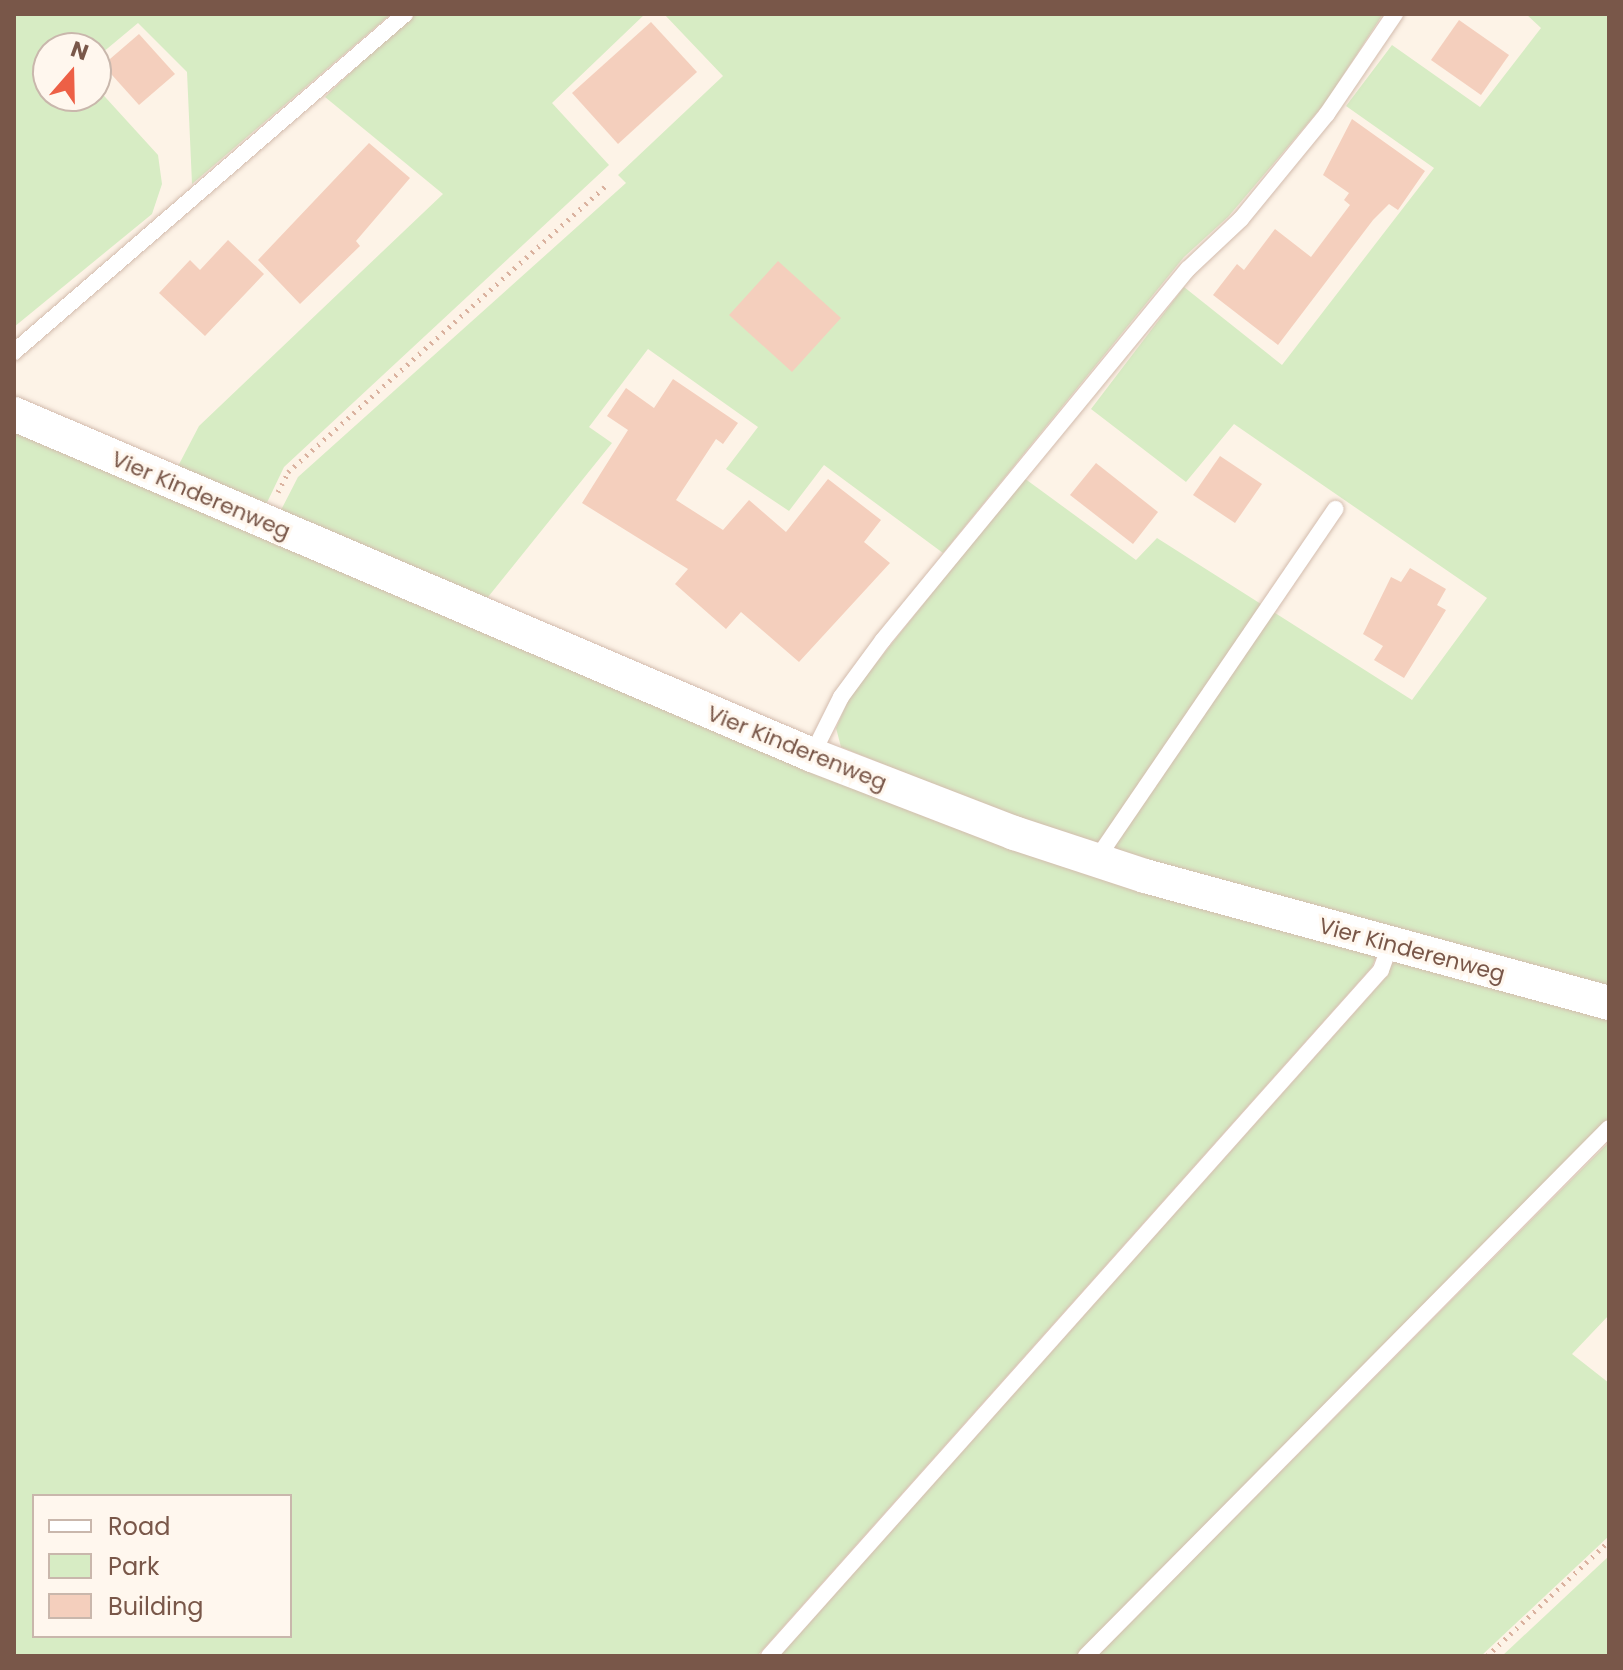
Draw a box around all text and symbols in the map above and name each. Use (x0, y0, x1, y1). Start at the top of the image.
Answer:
north arrow (32, 32, 112, 112)
text: N (67, 33, 93, 68)
street label: Vier Kinderenweg (108, 445, 294, 545)
street label: Vier Kinderenweg (703, 700, 891, 796)
street label: Vier Kinderenweg (1316, 912, 1508, 988)
legend (32, 1494, 292, 1638)
text: Road (108, 1510, 170, 1543)
text: Park (108, 1550, 159, 1583)
text: Building (108, 1590, 204, 1623)

